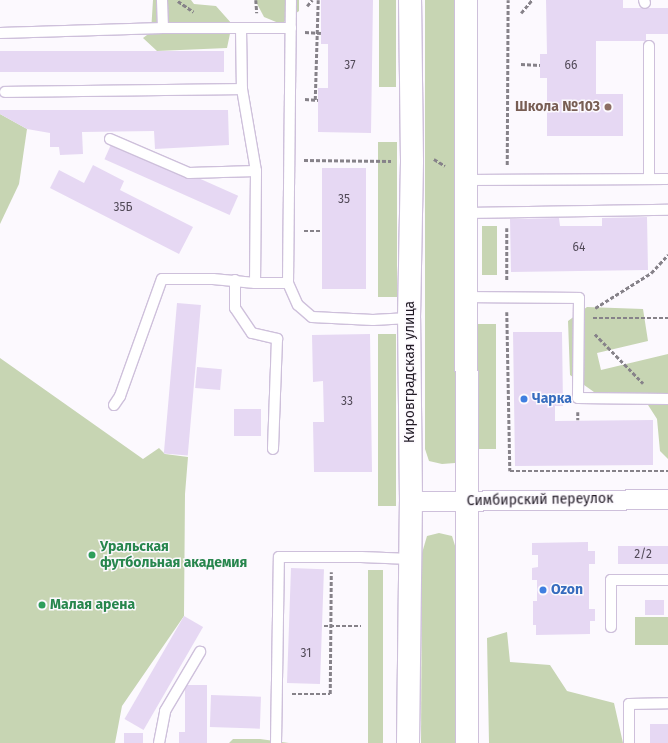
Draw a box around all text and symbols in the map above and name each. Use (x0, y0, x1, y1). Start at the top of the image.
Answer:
house number: 37 (344, 59, 356, 73)
house number: 66 (565, 59, 577, 73)
place label: Школа №103 (515, 99, 600, 115)
marker: Школа №103 (603, 102, 613, 112)
house number: 35 (338, 193, 350, 207)
house number: 35Б (114, 201, 132, 215)
house number: 64 (573, 241, 585, 255)
street label: Кировградская улица (402, 301, 418, 443)
place label: Чарка (532, 391, 572, 407)
marker: Чарка (519, 394, 529, 404)
house number: 33 (341, 395, 353, 409)
street label: Симбирский переулок (466, 490, 614, 510)
place label: Уральская футбольная академия (100, 539, 247, 572)
house number: 2/2 (634, 548, 652, 562)
marker: Уральская футбольная академия (87, 550, 97, 560)
place label: Ozon (551, 582, 583, 598)
marker: Ozon (538, 585, 548, 595)
place label: Малая арена (50, 597, 135, 613)
marker: Малая арена (37, 600, 47, 610)
house number: 31 (301, 647, 311, 661)

